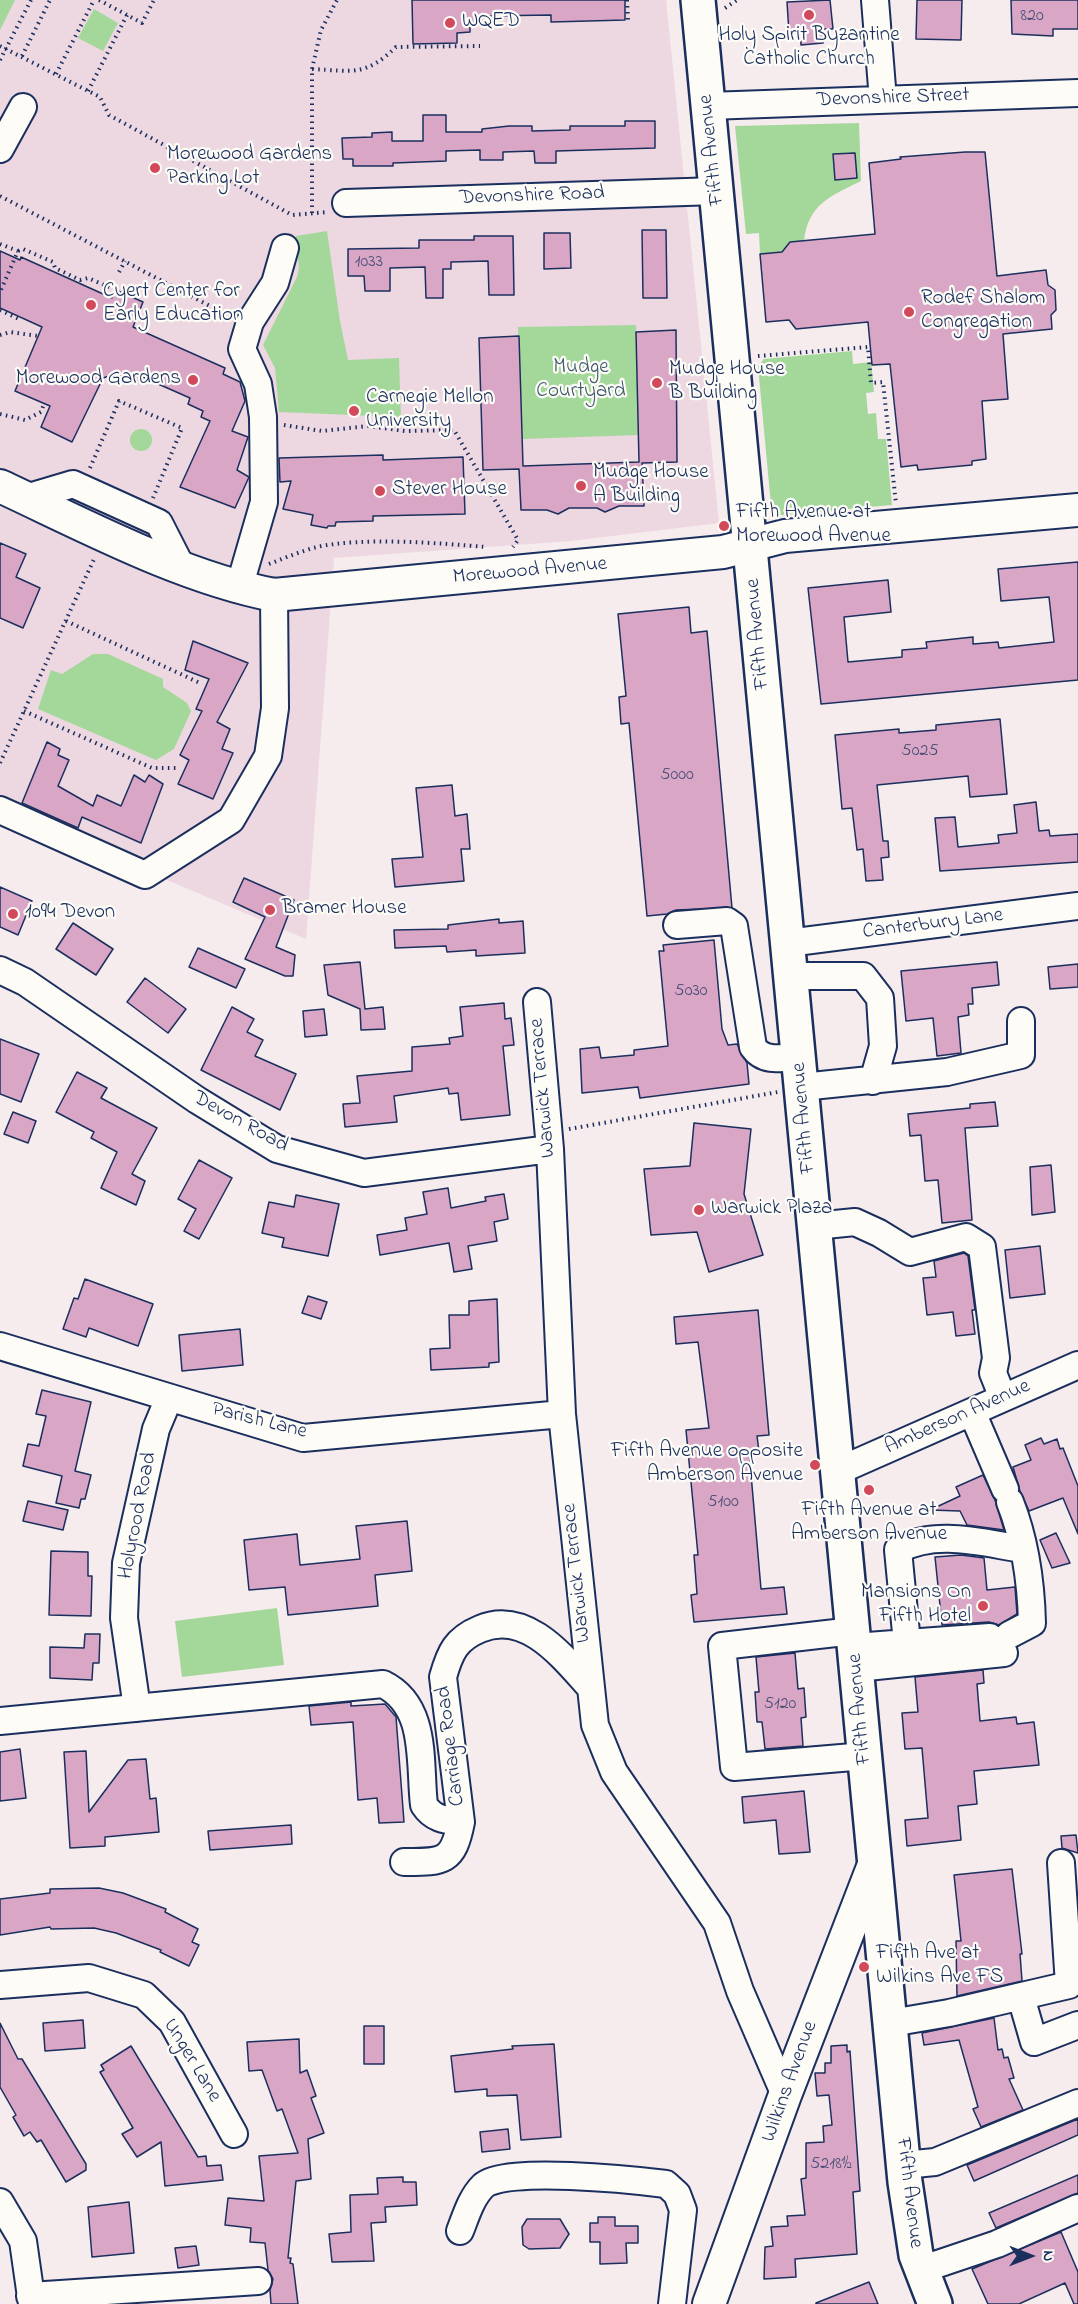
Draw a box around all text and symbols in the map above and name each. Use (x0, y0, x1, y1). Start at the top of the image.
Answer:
house number: 820 (1020, 6, 1044, 28)
marker: Holy Spirit Byzantine Catholic Church (802, 8, 816, 22)
place label: WQED (462, 10, 520, 36)
marker: WQED (443, 16, 457, 30)
place label: Holy Spirit Byzantine Catholic Church (718, 24, 900, 74)
street label: Devonshire Street (816, 84, 970, 114)
street label: Fifth Avenue (695, 93, 731, 207)
place label: Morewood Gardens Parking Lot (167, 143, 332, 193)
marker: Morewood Gardens Parking Lot (148, 161, 162, 175)
street label: Devonshire Road (459, 182, 605, 212)
house number: 1033 (355, 252, 383, 274)
place label: Cyert Center for Early Education (103, 280, 243, 330)
place label: Rodef Shalom Congregation (921, 287, 1045, 337)
marker: Cyert Center for Early Education (84, 298, 98, 312)
marker: Rodef Shalom Congregation (902, 305, 916, 319)
park label: Mudge Courtyard (536, 356, 626, 406)
place label: Mudge House B Building (669, 358, 785, 408)
place label: Morewood Gardens (16, 367, 181, 393)
marker: Morewood Gardens (186, 373, 200, 387)
marker: Mudge House B Building (650, 376, 664, 390)
place label: Carnegie Mellon University (366, 386, 494, 436)
marker: Carnegie Mellon University (347, 404, 361, 418)
place label: Mudge House A Building (593, 461, 709, 511)
place label: Stever House (392, 478, 507, 504)
marker: Mudge House A Building (574, 479, 588, 493)
marker: Stever House (373, 484, 387, 498)
place label: Fifth Avenue at Morewood Avenue (736, 501, 891, 551)
marker: Fifth Avenue at Morewood Avenue (717, 519, 731, 533)
street label: Morewood Avenue (452, 553, 608, 591)
street label: Fifth Avenue (742, 577, 776, 691)
house number: 5025 (901, 741, 939, 763)
house number: 5000 (660, 765, 694, 787)
place label: Bramer House (282, 897, 407, 923)
place label: 1094 Devon (25, 901, 115, 927)
marker: Bramer House (263, 903, 277, 917)
street label: Canterbury Lane (861, 904, 1005, 946)
marker: 1094 Devon (6, 907, 20, 921)
house number: 5030 (674, 981, 708, 1003)
street label: Warwick Terrace (525, 1017, 563, 1159)
street label: Fifth Avenue (788, 1061, 822, 1175)
street label: Devon Road (188, 1086, 292, 1160)
place label: Warwick Plaza (711, 1197, 832, 1223)
marker: Warwick Plaza (692, 1203, 706, 1217)
street label: Amberson Avenue (882, 1375, 1034, 1461)
street label: Parish Lane (209, 1398, 309, 1446)
place label: Fifth Avenue opposite Amberson Avenue (611, 1440, 803, 1490)
street label: Holyrood Road (114, 1450, 164, 1582)
marker: Fifth Avenue opposite Amberson Avenue (808, 1458, 822, 1472)
marker: Fifth Avenue at Amberson Avenue (862, 1483, 876, 1497)
house number: 5100 (707, 1492, 739, 1514)
place label: Fifth Avenue at Amberson Avenue (791, 1499, 947, 1549)
street label: Warwick Terrace (558, 1502, 598, 1644)
place label: Mansions On Fifth Hotel (861, 1581, 971, 1631)
marker: Mansions On Fifth Hotel (976, 1599, 990, 1613)
street label: Fifth Avenue (844, 1652, 878, 1766)
street label: Carriage Road (432, 1685, 472, 1807)
house number: 5120 (764, 1694, 796, 1716)
place label: Fifth Ave at Wilkins Ave FS (876, 1942, 1003, 1992)
marker: Fifth Ave at Wilkins Ave FS (857, 1960, 871, 1974)
street label: Unger Lane (156, 2015, 226, 2107)
street label: Wilkins Avenue (757, 2018, 825, 2146)
street label: Fifth Avenue (889, 2136, 927, 2250)
house number: 5218½ (810, 2154, 852, 2176)
north arrow (1000, 2226, 1060, 2286)
text: N (1036, 2251, 1060, 2261)

